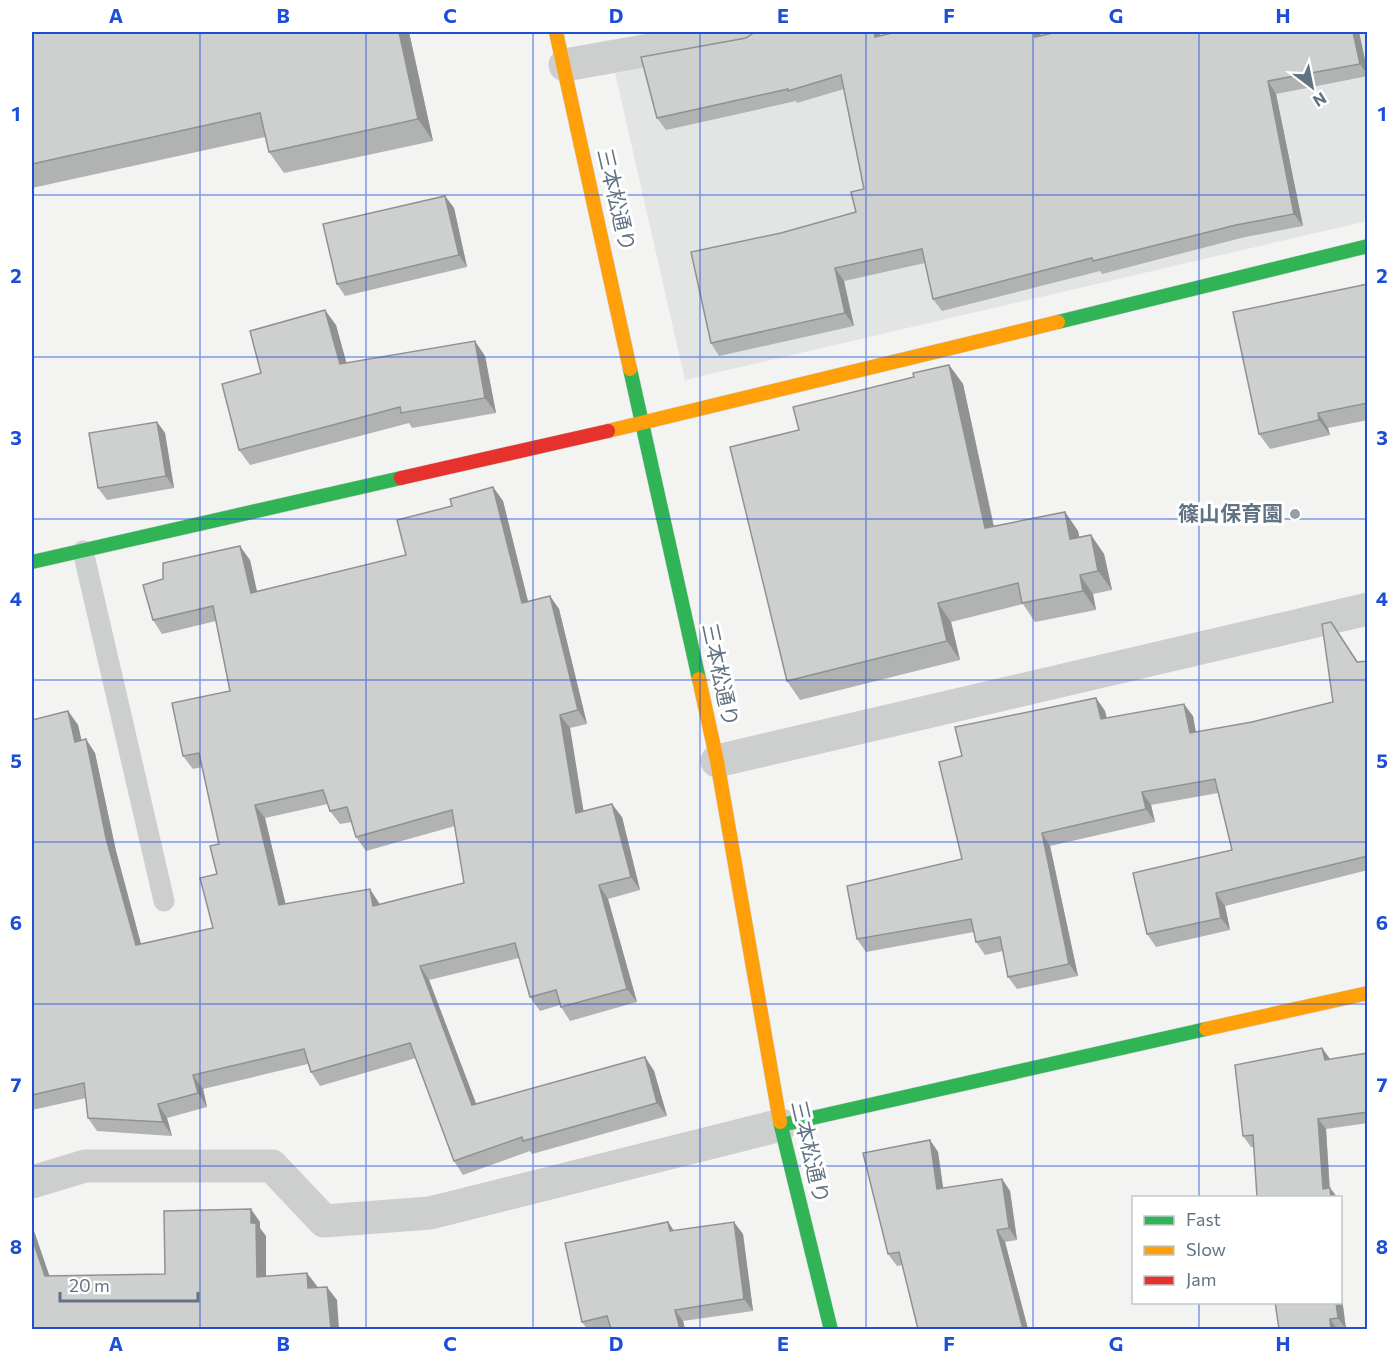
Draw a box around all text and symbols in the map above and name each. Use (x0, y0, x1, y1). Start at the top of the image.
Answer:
text: A (109, 3, 123, 27)
text: B (276, 3, 290, 27)
text: C (443, 3, 457, 27)
text: D (609, 3, 623, 27)
text: E (777, 3, 789, 27)
text: F (943, 3, 955, 27)
text: G (1109, 3, 1123, 27)
text: H (1276, 3, 1291, 27)
north arrow (1282, 57, 1342, 117)
text: N (1310, 89, 1330, 111)
text: 1 (11, 101, 21, 125)
text: 1 (1377, 101, 1387, 125)
street label: 三本松通り (593, 146, 641, 254)
text: 2 (10, 263, 22, 287)
text: 2 (1376, 263, 1388, 287)
text: 3 (10, 425, 22, 449)
text: 3 (1376, 425, 1388, 449)
place label: 篠山保育園 (1178, 500, 1283, 525)
marker: 篠山保育園 (1288, 507, 1302, 521)
text: 4 (10, 586, 22, 610)
text: 4 (1376, 586, 1388, 610)
street label: 三本松通り (698, 621, 745, 729)
text: 5 (10, 748, 22, 772)
text: 5 (1376, 748, 1388, 772)
text: 6 (10, 910, 22, 934)
text: 6 (1376, 910, 1388, 934)
text: 7 (11, 1072, 22, 1096)
text: 7 (1377, 1072, 1388, 1096)
street label: 三本松通り (787, 1098, 835, 1206)
legend (1132, 1196, 1342, 1304)
text: Fast (1186, 1208, 1221, 1230)
text: 8 (10, 1234, 22, 1258)
text: 8 (1376, 1234, 1388, 1258)
text: Slow (1186, 1238, 1226, 1260)
scale bar (60, 1265, 198, 1303)
text: Jam (1186, 1268, 1216, 1290)
text: 20 m (69, 1274, 110, 1296)
text: A (109, 1331, 123, 1355)
text: B (276, 1331, 290, 1355)
text: C (443, 1331, 457, 1355)
text: D (609, 1331, 623, 1355)
text: E (777, 1331, 789, 1355)
text: F (943, 1331, 955, 1355)
text: G (1109, 1331, 1123, 1355)
text: H (1276, 1331, 1291, 1355)

